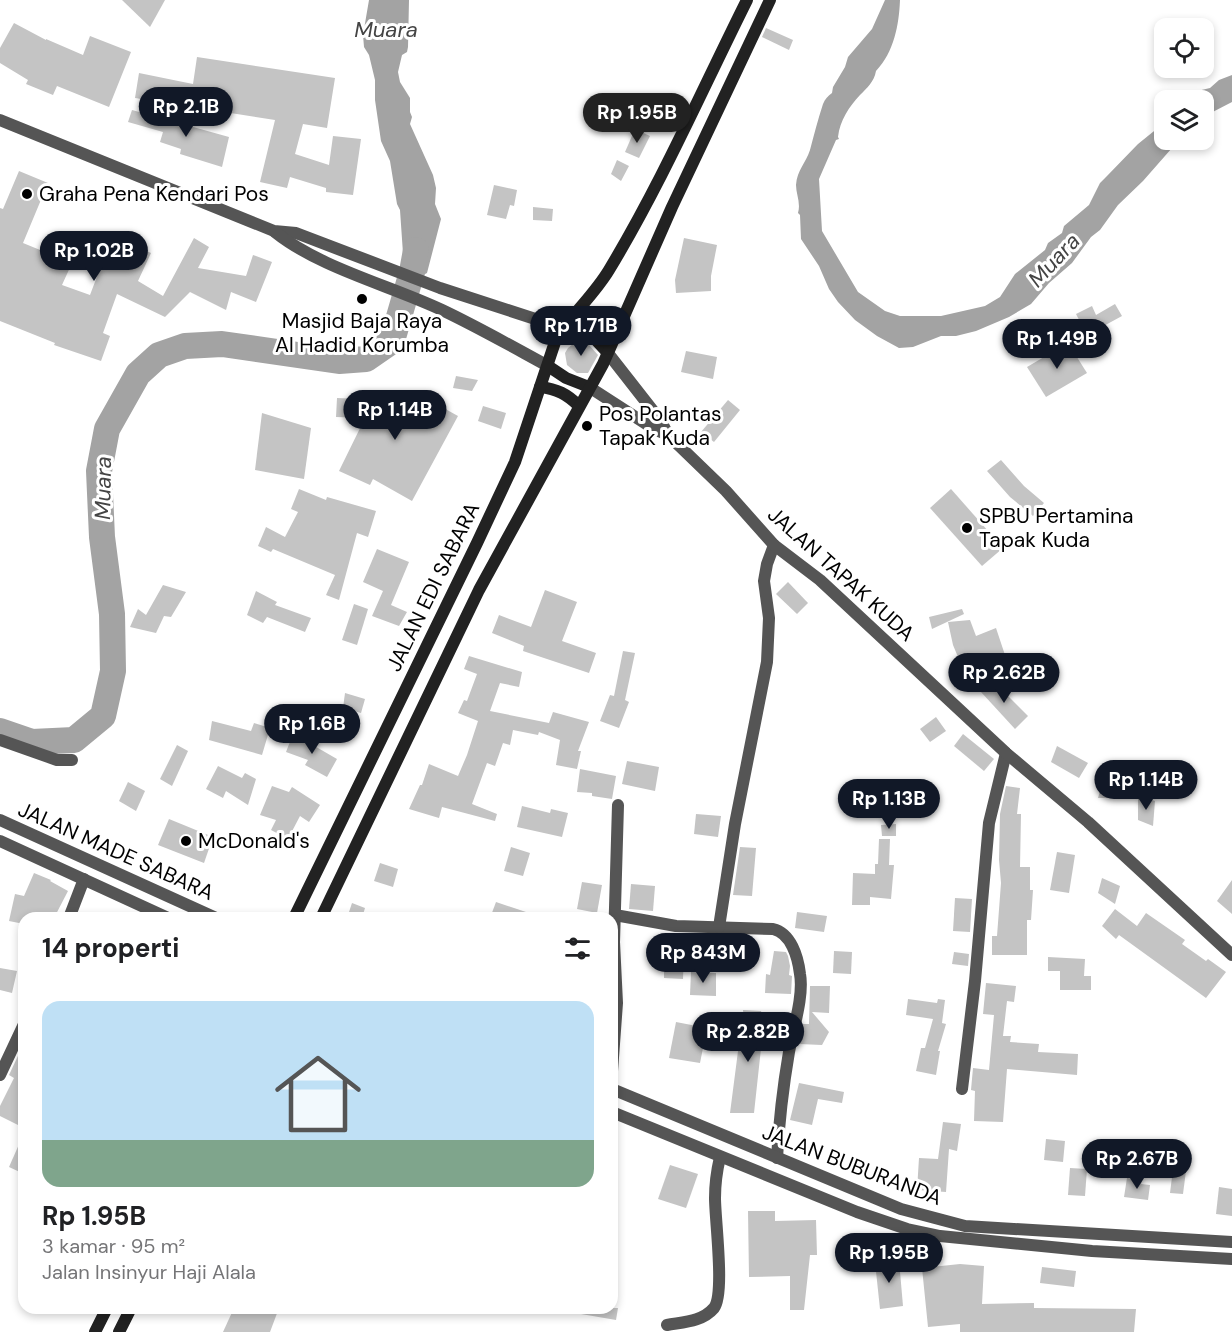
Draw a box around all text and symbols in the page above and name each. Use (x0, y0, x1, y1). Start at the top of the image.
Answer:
water label: Muara (354, 15, 418, 44)
map controls (1154, 18, 1214, 150)
button: locate (1154, 18, 1214, 78)
pin: Rp 2.1B (131, 87, 241, 138)
button: layers (1154, 90, 1214, 150)
text: Rp 2.1B (153, 93, 219, 119)
pin: Rp 1.95B (575, 93, 699, 144)
text: Rp 1.95B (597, 99, 677, 125)
place label: Graha Pena Kendari Pos (39, 180, 269, 208)
marker: Graha Pena Kendari Pos (20, 187, 34, 201)
water label: Muara (1022, 227, 1086, 293)
pin: Rp 1.02B (32, 231, 156, 282)
text: Rp 1.02B (54, 237, 134, 263)
marker: Masjid Baja Raya Al Hadid Korumba (355, 292, 369, 306)
pin: Rp 1.71B (519, 306, 643, 357)
place label: Masjid Baja Raya Al Hadid Korumba (275, 307, 449, 359)
text: Rp 1.71B (544, 312, 618, 338)
pin: Rp 1.49B (995, 319, 1119, 370)
text: Rp 1.49B (1016, 325, 1098, 351)
pin: Rp 1.14B (333, 390, 457, 441)
text: Rp 1.14B (357, 396, 433, 422)
place label: Pos Polantas Tapak Kuda (599, 400, 722, 452)
marker: Pos Polantas Tapak Kuda (580, 419, 594, 433)
water label: Muara (88, 456, 118, 520)
street label: JALAN EDI SABARA (380, 498, 486, 676)
street label: JALAN TAPAK KUDA (762, 501, 920, 648)
place label: SPBU Pertamina Tapak Kuda (979, 502, 1134, 554)
marker: SPBU Pertamina Tapak Kuda (960, 521, 974, 535)
pin: Rp 2.62B (942, 653, 1066, 704)
text: Rp 2.62B (962, 659, 1046, 685)
pin: Rp 1.6B (257, 704, 367, 755)
text: Rp 1.6B (278, 710, 346, 736)
pin: Rp 1.14B (1084, 760, 1208, 811)
text: Rp 1.14B (1108, 766, 1184, 792)
pin: Rp 1.13B (827, 779, 951, 830)
text: Rp 1.13B (852, 785, 926, 811)
street label: JALAN MADE SABARA (14, 795, 218, 907)
place label: McDonald's (198, 827, 310, 855)
marker: McDonald's (179, 834, 193, 848)
text: 14 properti (42, 931, 180, 965)
icon: filters (561, 932, 594, 965)
pin: Rp 843M (648, 933, 758, 984)
text: Rp 843M (660, 939, 746, 965)
pin: Rp 2.82B (686, 1012, 810, 1063)
text: Rp 2.82B (706, 1018, 790, 1044)
icon: home (264, 1040, 372, 1148)
street label: JALAN BUBURANDA (758, 1118, 946, 1212)
pin: Rp 2.67B (1075, 1139, 1199, 1190)
text: Rp 2.67B (1096, 1145, 1178, 1171)
text: Rp 1.95B (42, 1199, 146, 1233)
text: 3 kamar · 95 m² (42, 1233, 185, 1259)
pin: Rp 1.95B (827, 1233, 951, 1284)
text: Rp 1.95B (849, 1239, 929, 1265)
text: Jalan Insinyur Haji Alala (42, 1259, 256, 1285)

